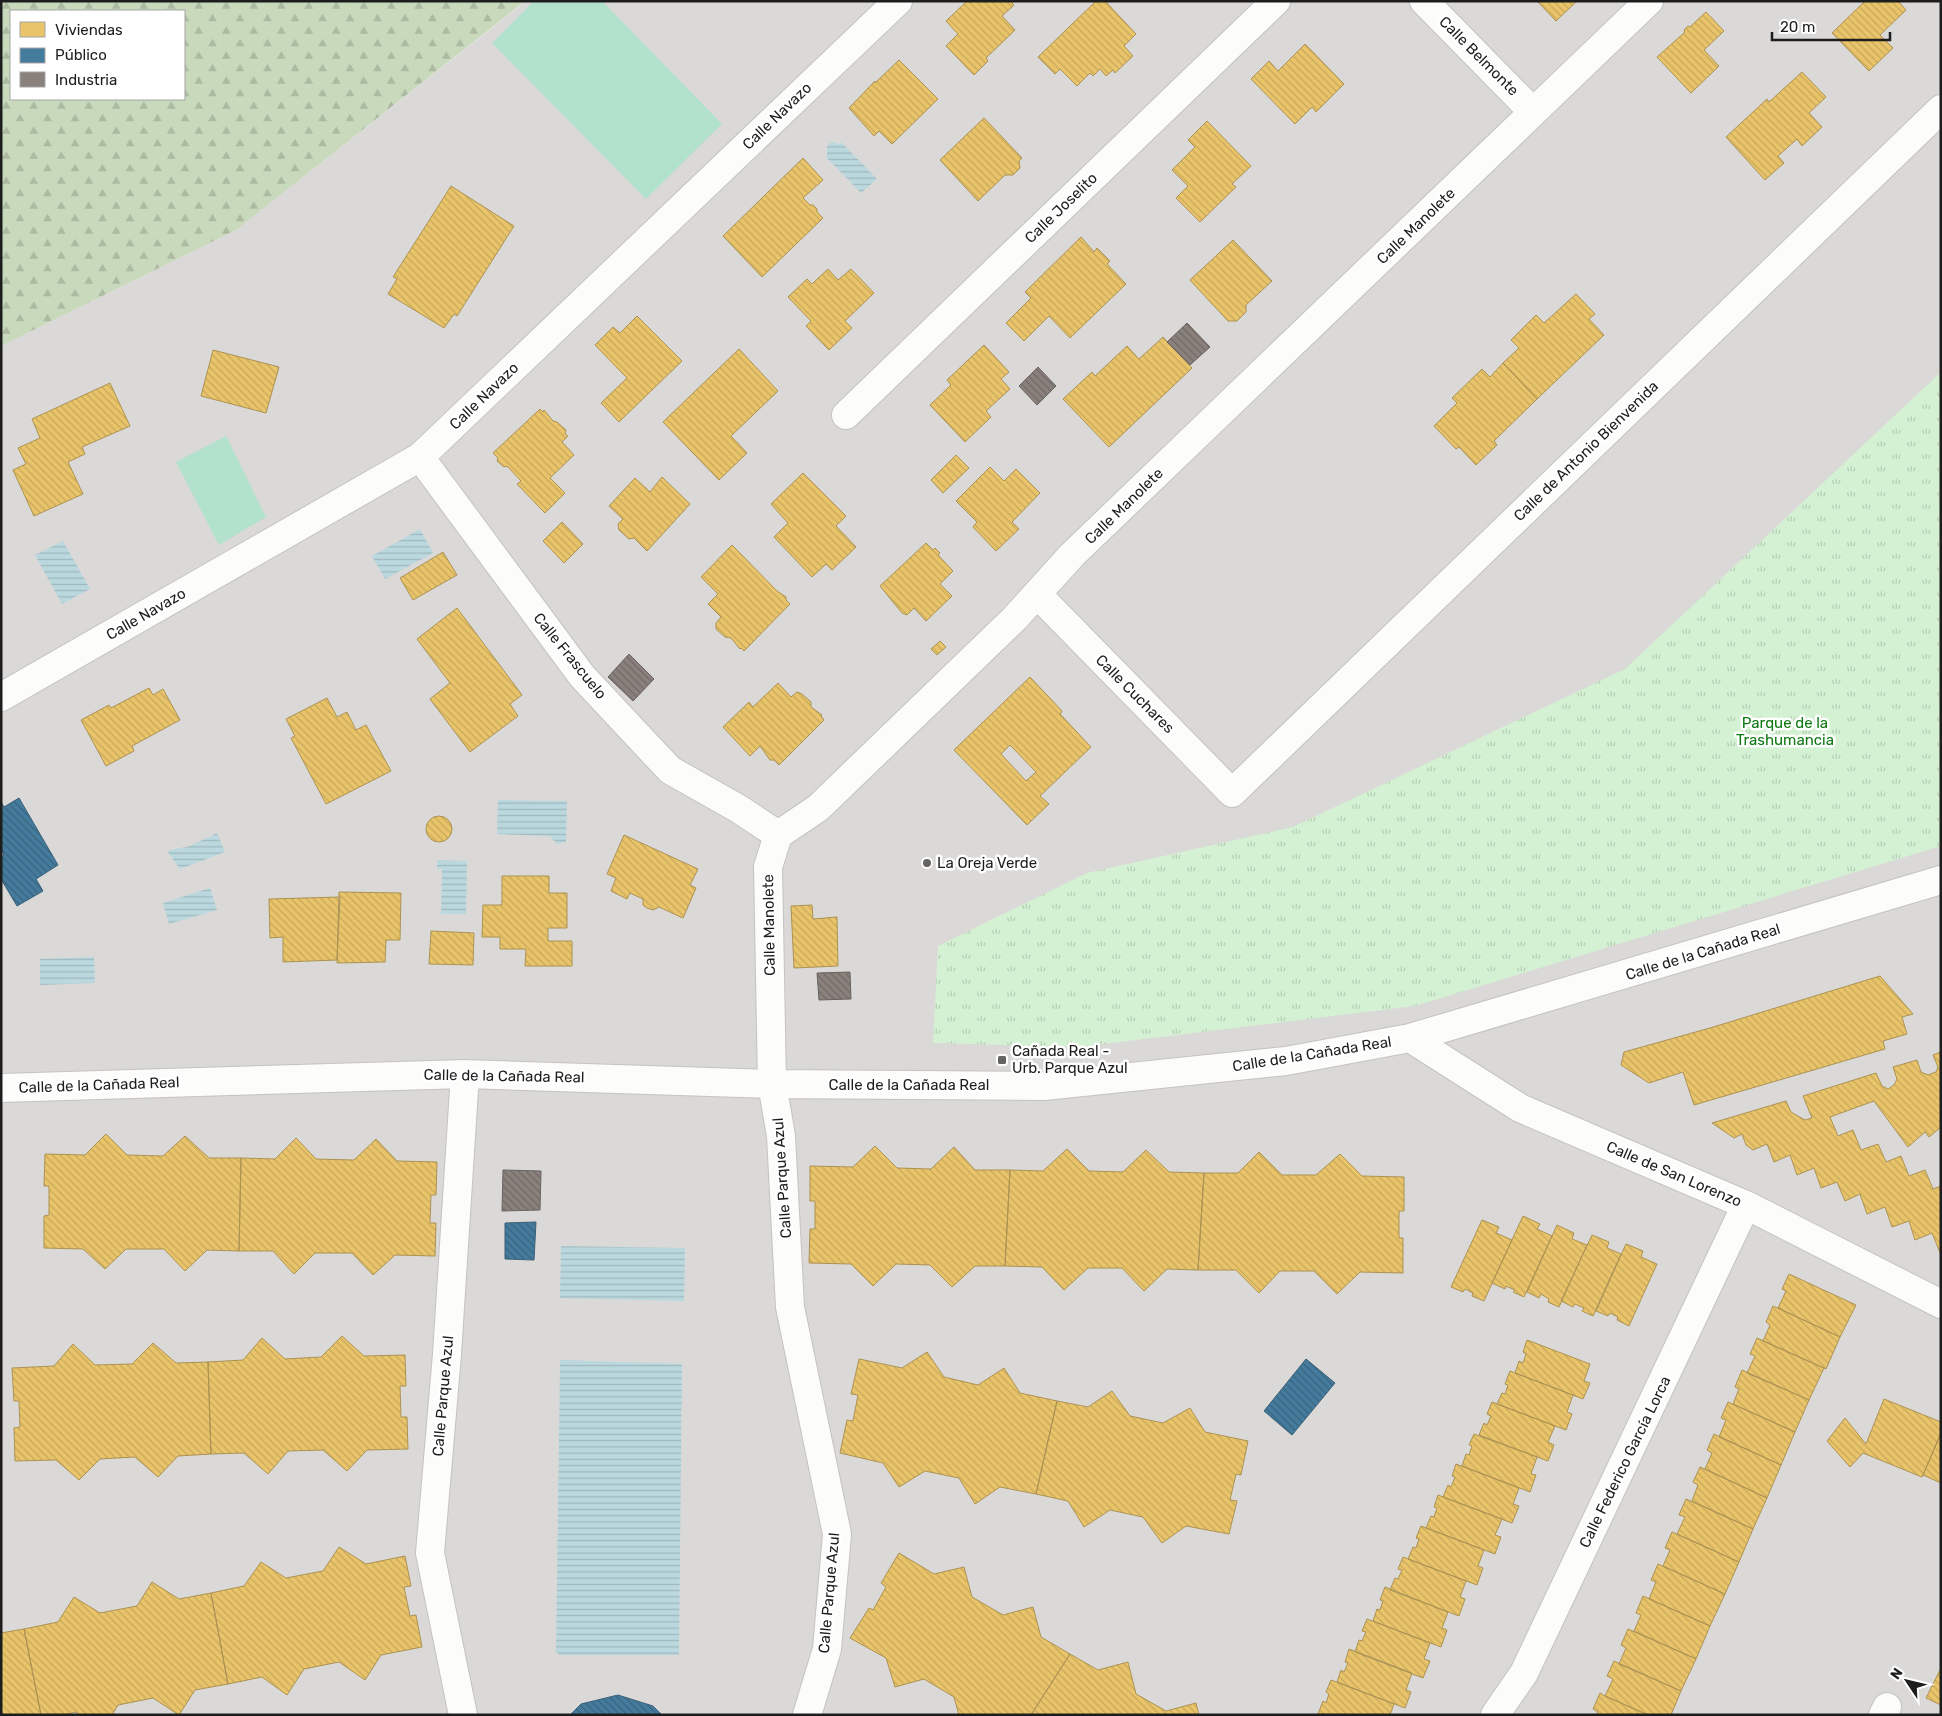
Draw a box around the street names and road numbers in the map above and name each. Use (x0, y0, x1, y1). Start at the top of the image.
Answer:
street label: Calle Belmonte (1436, 13, 1522, 99)
street label: Calle Navazo (739, 79, 815, 153)
street label: Calle Joselito (1021, 169, 1101, 247)
street label: Calle Manolete (1373, 184, 1459, 268)
street label: Calle Navazo (446, 359, 522, 433)
street label: Calle de Antonio Bienvenida (1510, 377, 1662, 525)
street label: Calle Manolete (1081, 464, 1167, 548)
street label: Calle Navazo (103, 584, 189, 644)
street label: Calle Frascuelo (530, 609, 610, 703)
street label: Calle Cuchares (1092, 651, 1178, 737)
street label: Calle Manolete (759, 874, 779, 976)
street label: Calle de la Cañada Real (1623, 920, 1783, 984)
street label: Calle de la Cañada Real (1231, 1033, 1393, 1075)
street label: Calle de la Cañada Real (423, 1066, 585, 1086)
street label: Calle de la Cañada Real (18, 1073, 180, 1097)
street label: Calle de la Cañada Real (829, 1076, 989, 1094)
street label: Calle Parque Azul (769, 1117, 795, 1239)
street label: Calle de San Lorenzo (1604, 1137, 1744, 1211)
street label: Calle Parque Azul (429, 1335, 457, 1457)
street label: Calle Federico García Lorca (1576, 1373, 1674, 1551)
street label: Calle Parque Azul (815, 1532, 843, 1654)

